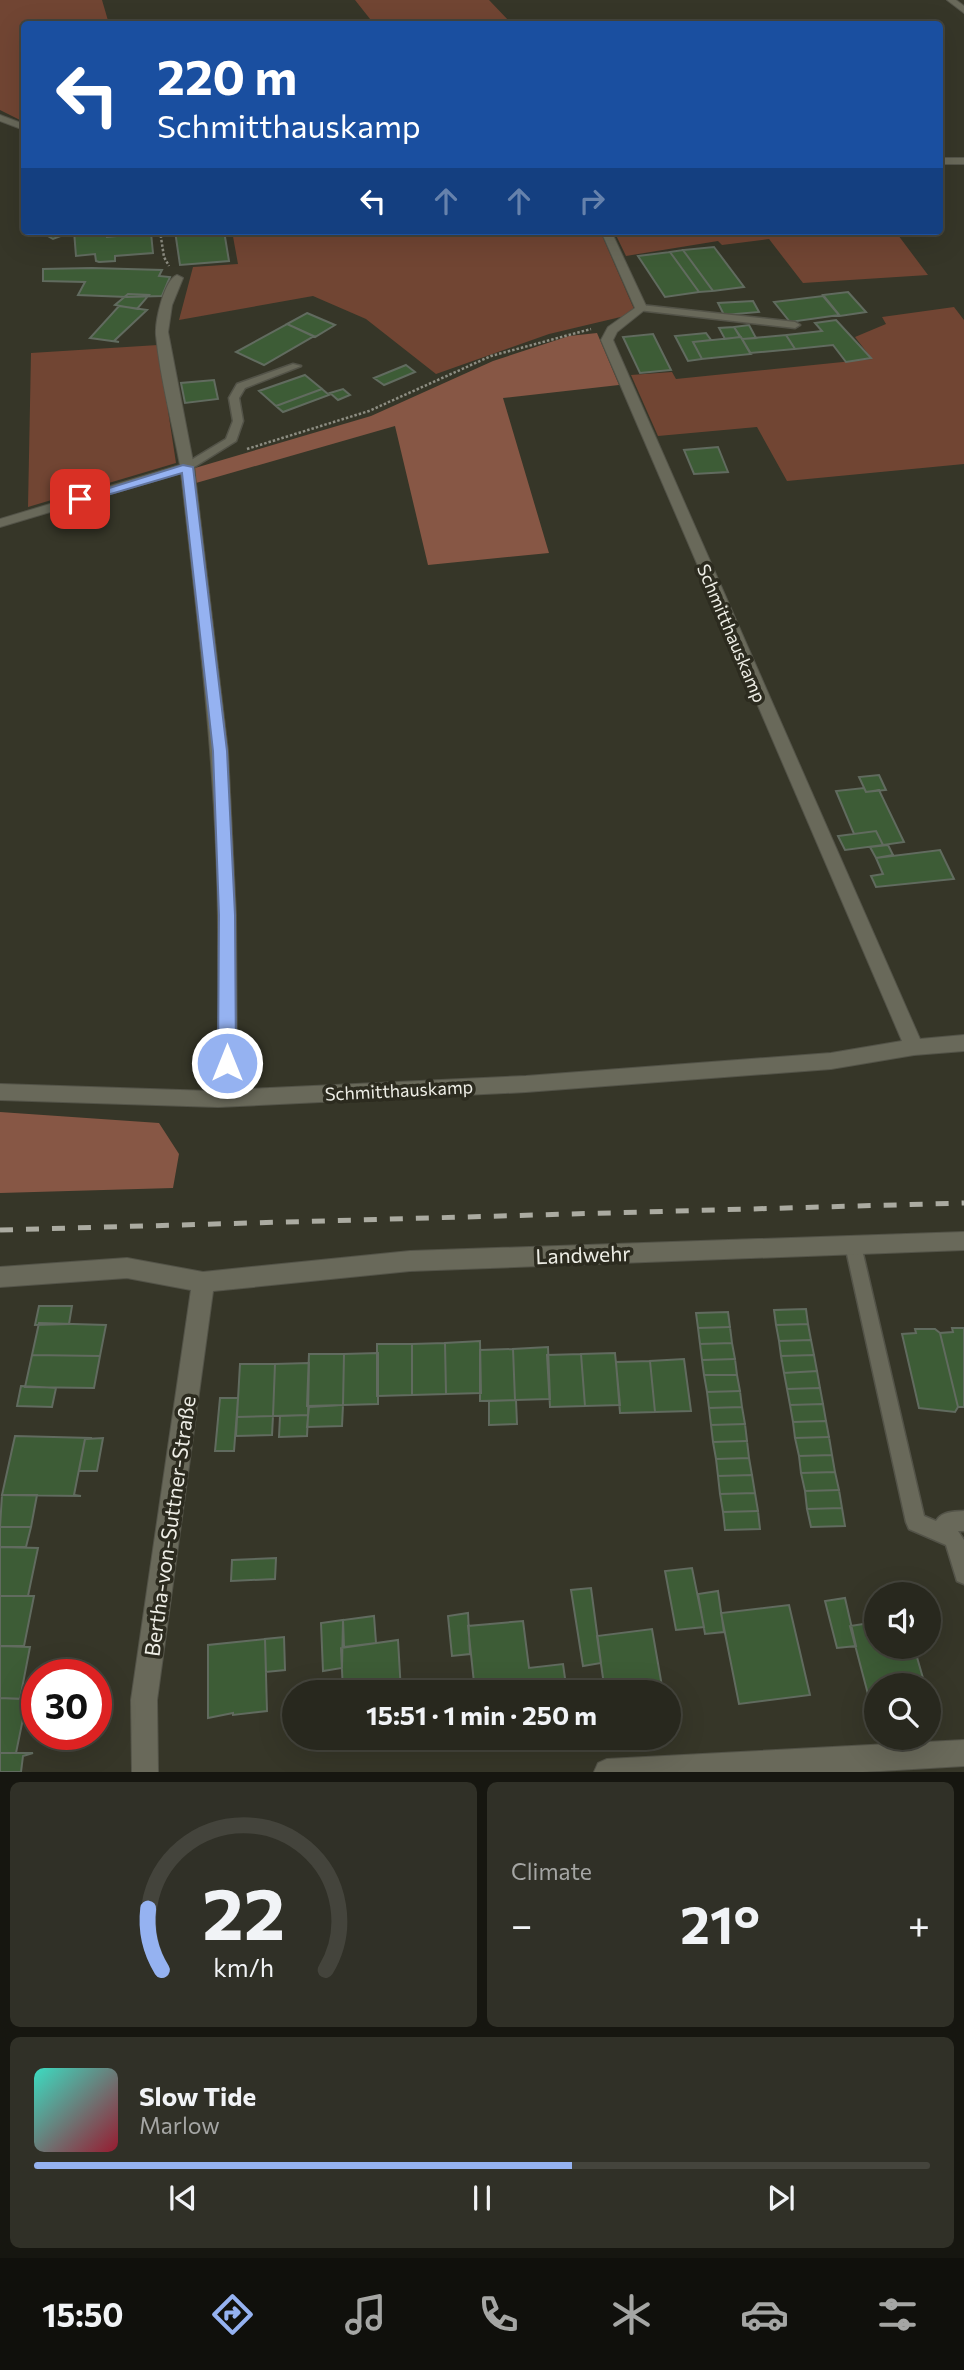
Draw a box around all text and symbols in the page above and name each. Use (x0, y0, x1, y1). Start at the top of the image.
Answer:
text: 220 m (157, 45, 297, 105)
icon: left (42, 49, 133, 140)
text: Schmitthauskamp (157, 105, 421, 145)
icon: left (354, 182, 392, 220)
icon: ahead (427, 182, 465, 220)
icon: ahead (500, 182, 538, 220)
icon: right (573, 182, 611, 220)
pin (50, 469, 110, 529)
icon: arrive (61, 480, 99, 518)
street label: Schmitthauskamp (693, 560, 771, 706)
position arrow (190, 1026, 264, 1100)
street label: Schmitthauskamp (324, 1075, 474, 1105)
street label: Landwehr (535, 1240, 631, 1268)
street label: Bertha-von-Suttner-Straße (138, 1394, 200, 1658)
map controls (864, 1582, 941, 1750)
button: sound (864, 1582, 941, 1659)
speed limit sign: 30 (21, 1659, 112, 1750)
button: search (864, 1673, 941, 1750)
text: 15:51 · 1 min · 250 m (366, 1699, 597, 1730)
text: Climate (511, 1857, 592, 1885)
text: 22 (202, 1867, 285, 1956)
text: 21° (680, 1891, 760, 1955)
text: − (511, 1900, 533, 1947)
text: + (908, 1900, 930, 1947)
text: km/h (213, 1952, 274, 1982)
text: Slow Tide (139, 2080, 256, 2111)
text: Marlow (139, 2111, 220, 2139)
icon: previous (164, 2179, 202, 2217)
icon: pause (463, 2179, 501, 2217)
icon: next (762, 2179, 800, 2217)
icon: directions (208, 2290, 257, 2339)
icon: music (341, 2290, 390, 2339)
icon: phone (474, 2290, 523, 2339)
icon: climate (607, 2290, 656, 2339)
icon: car (740, 2290, 789, 2339)
icon: filters (873, 2290, 922, 2339)
text: 15:50 (42, 2294, 124, 2334)

